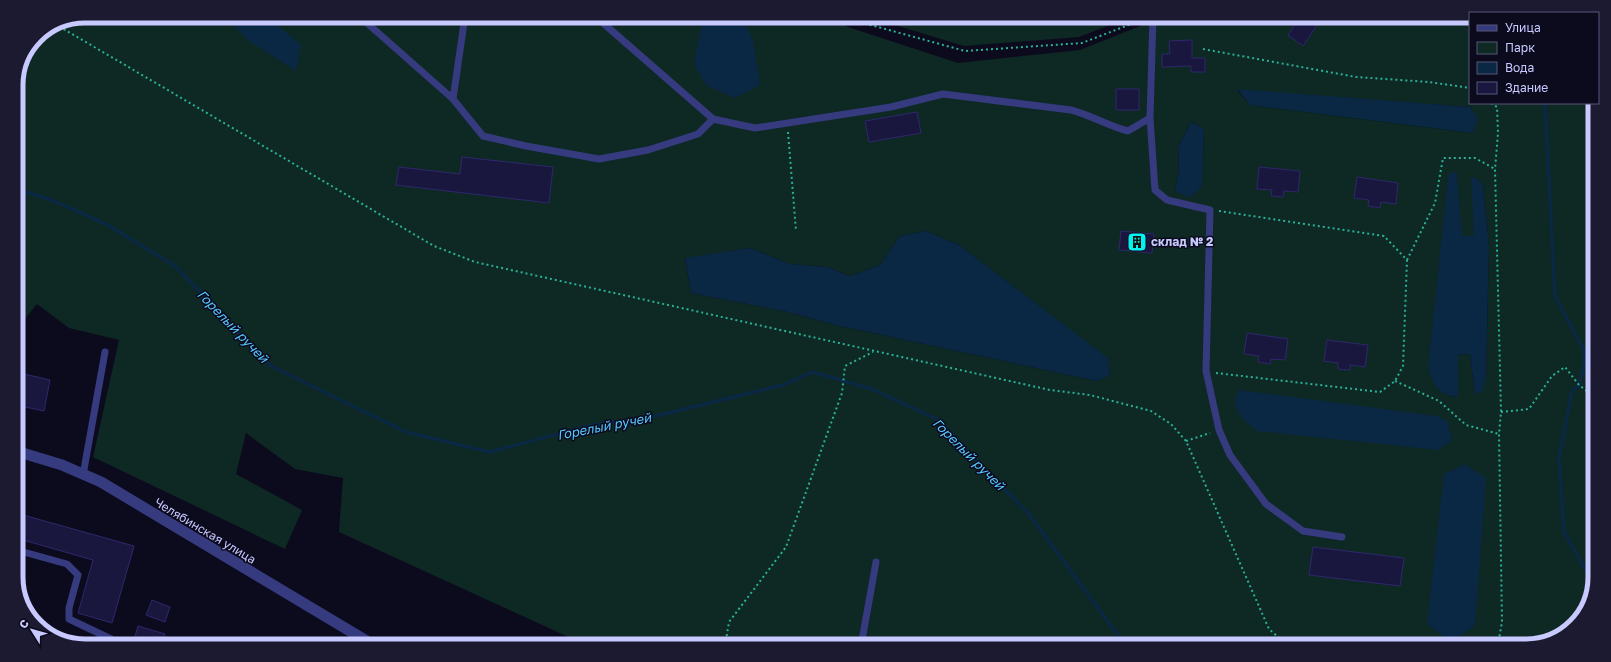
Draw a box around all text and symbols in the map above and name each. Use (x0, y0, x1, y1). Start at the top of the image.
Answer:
legend (1469, 12, 1599, 104)
text: Улица (1505, 20, 1541, 35)
text: Парк (1505, 40, 1535, 55)
text: Вода (1505, 60, 1534, 75)
text: Здание (1505, 80, 1548, 95)
building icon: склад № 2 (1126, 231, 1148, 253)
place label: склад № 2 (1151, 234, 1213, 249)
water label: Горелый ручей (194, 286, 273, 367)
water label: Горелый ручей (556, 409, 653, 443)
water label: Горелый ручей (930, 415, 1009, 494)
street label: Челябинская улица (152, 494, 259, 567)
north arrow (12, 610, 52, 650)
text: С (16, 616, 31, 631)

